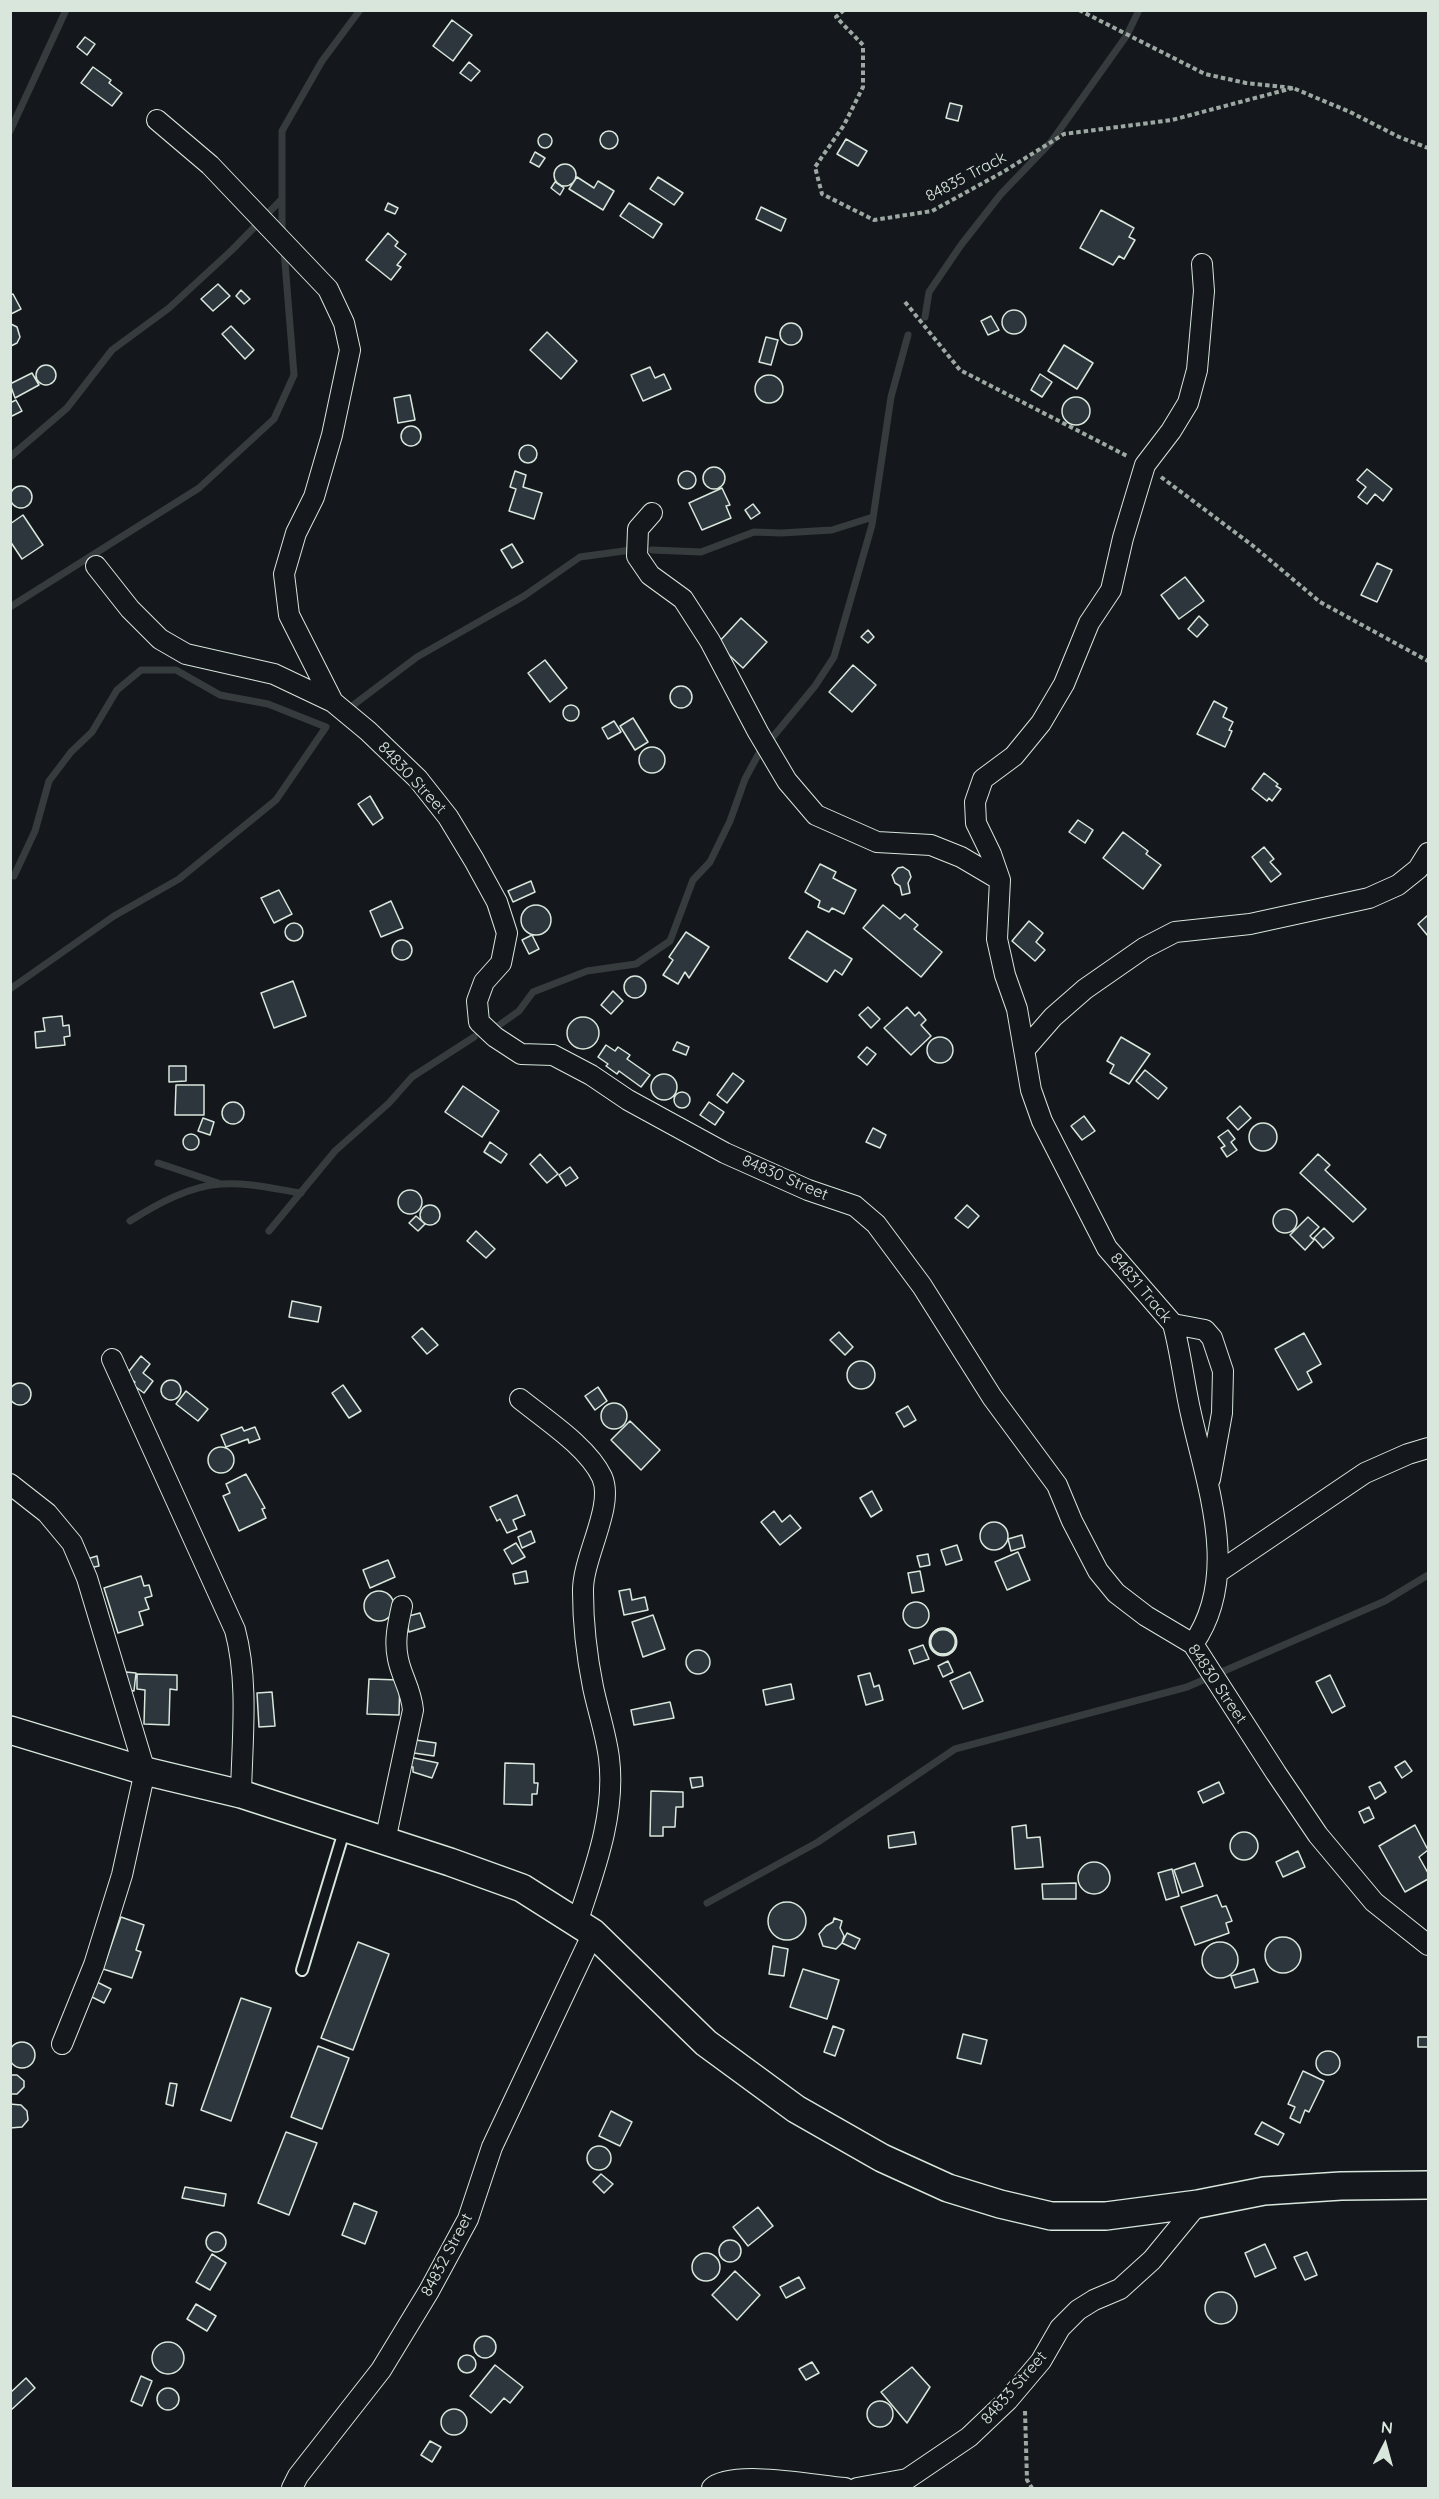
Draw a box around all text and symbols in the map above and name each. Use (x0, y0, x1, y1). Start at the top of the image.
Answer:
street label: 84835 Track (922, 148, 1010, 206)
street label: 84830 Street (374, 738, 450, 818)
street label: 84830 Street (739, 1151, 831, 1205)
street label: 84831 Track (1106, 1249, 1176, 1327)
street label: 84830 Street (1183, 1641, 1251, 1727)
street label: 84832 Street (417, 2210, 477, 2300)
street label: 84833 Street (977, 2348, 1051, 2428)
north arrow (1355, 2415, 1415, 2475)
text: N (1380, 2417, 1394, 2438)

